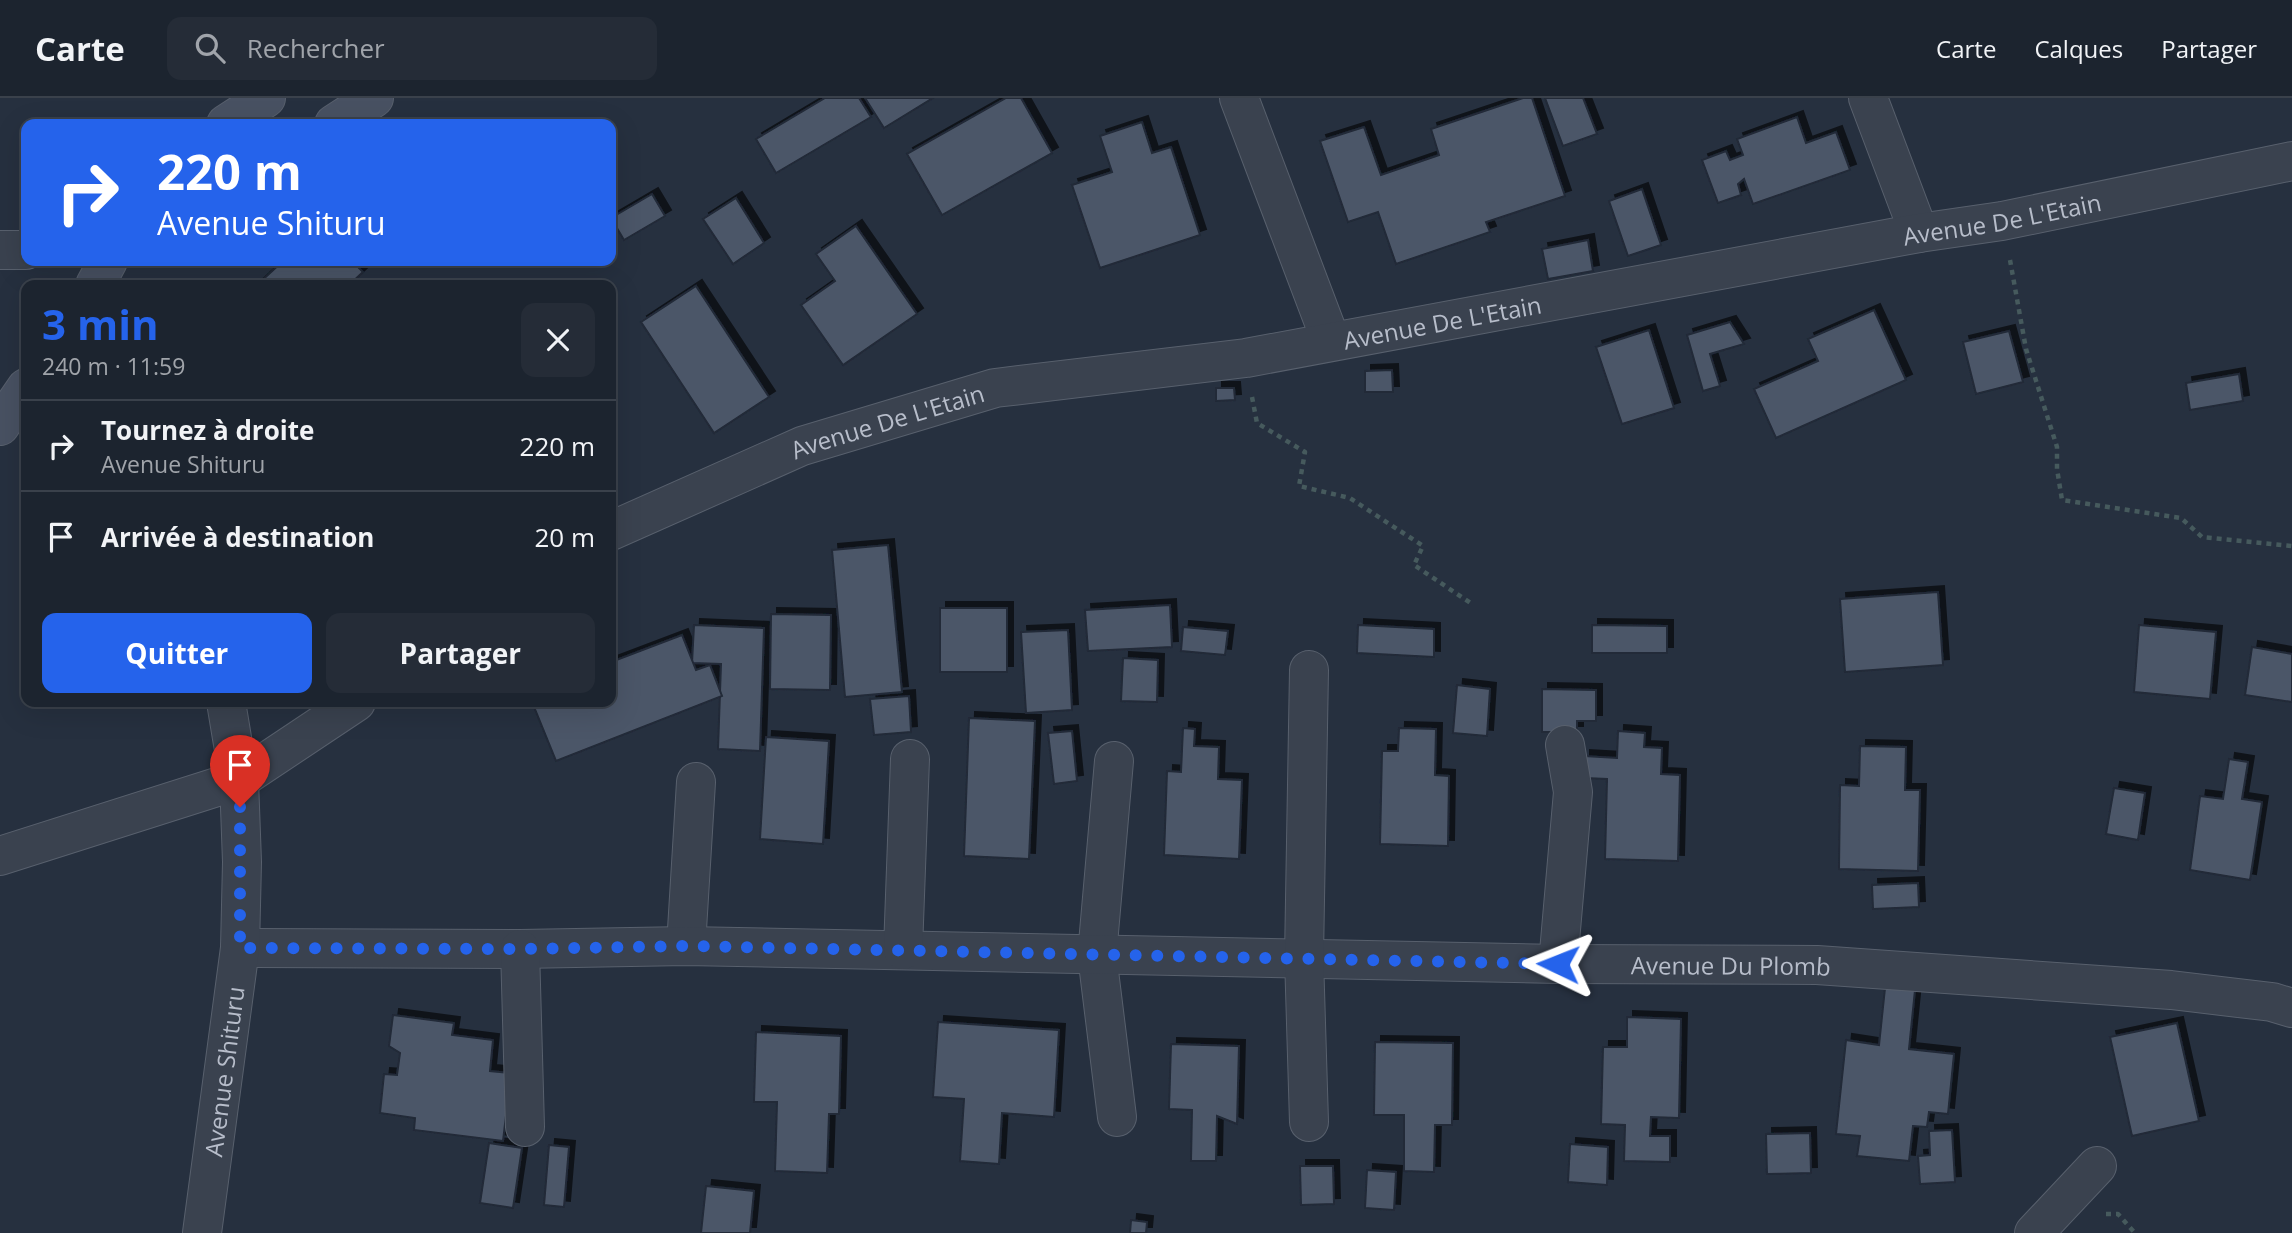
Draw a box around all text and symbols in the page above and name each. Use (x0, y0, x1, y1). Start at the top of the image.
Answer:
search box (167, 17, 657, 80)
text: Carte (35, 26, 125, 71)
icon: search (191, 29, 229, 67)
text: Rechercher (247, 30, 385, 66)
text: Carte (1936, 32, 1996, 65)
text: Calques (2034, 32, 2123, 65)
text: Partager (2161, 32, 2257, 65)
text: 220 m (157, 138, 302, 204)
icon: right (42, 147, 133, 238)
street label: Avenue De L'Etain (1900, 184, 2104, 252)
text: Avenue Shituru (157, 201, 386, 244)
street label: Avenue De L'Etain (1341, 287, 1544, 356)
text: 3 min (42, 295, 159, 352)
button: close (521, 303, 595, 377)
text: 240 m · 11:59 (42, 350, 185, 382)
street label: Avenue De L'Etain (785, 376, 988, 466)
text: Tournez à droite (101, 412, 314, 448)
icon: right (42, 427, 80, 465)
text: 220 m (520, 428, 595, 464)
text: Avenue Shituru (101, 448, 265, 480)
icon: arrive (42, 518, 80, 556)
text: Arrivée à destination (101, 519, 374, 555)
text: 20 m (534, 519, 595, 555)
button: Quitter (42, 613, 312, 693)
button: Partager (326, 613, 595, 693)
pin (210, 735, 270, 807)
icon: arrive (221, 746, 259, 784)
position arrow (1521, 927, 1595, 1001)
street label: Avenue Du Plomb (1631, 948, 1832, 982)
street label: Avenue Shituru (196, 984, 251, 1159)

